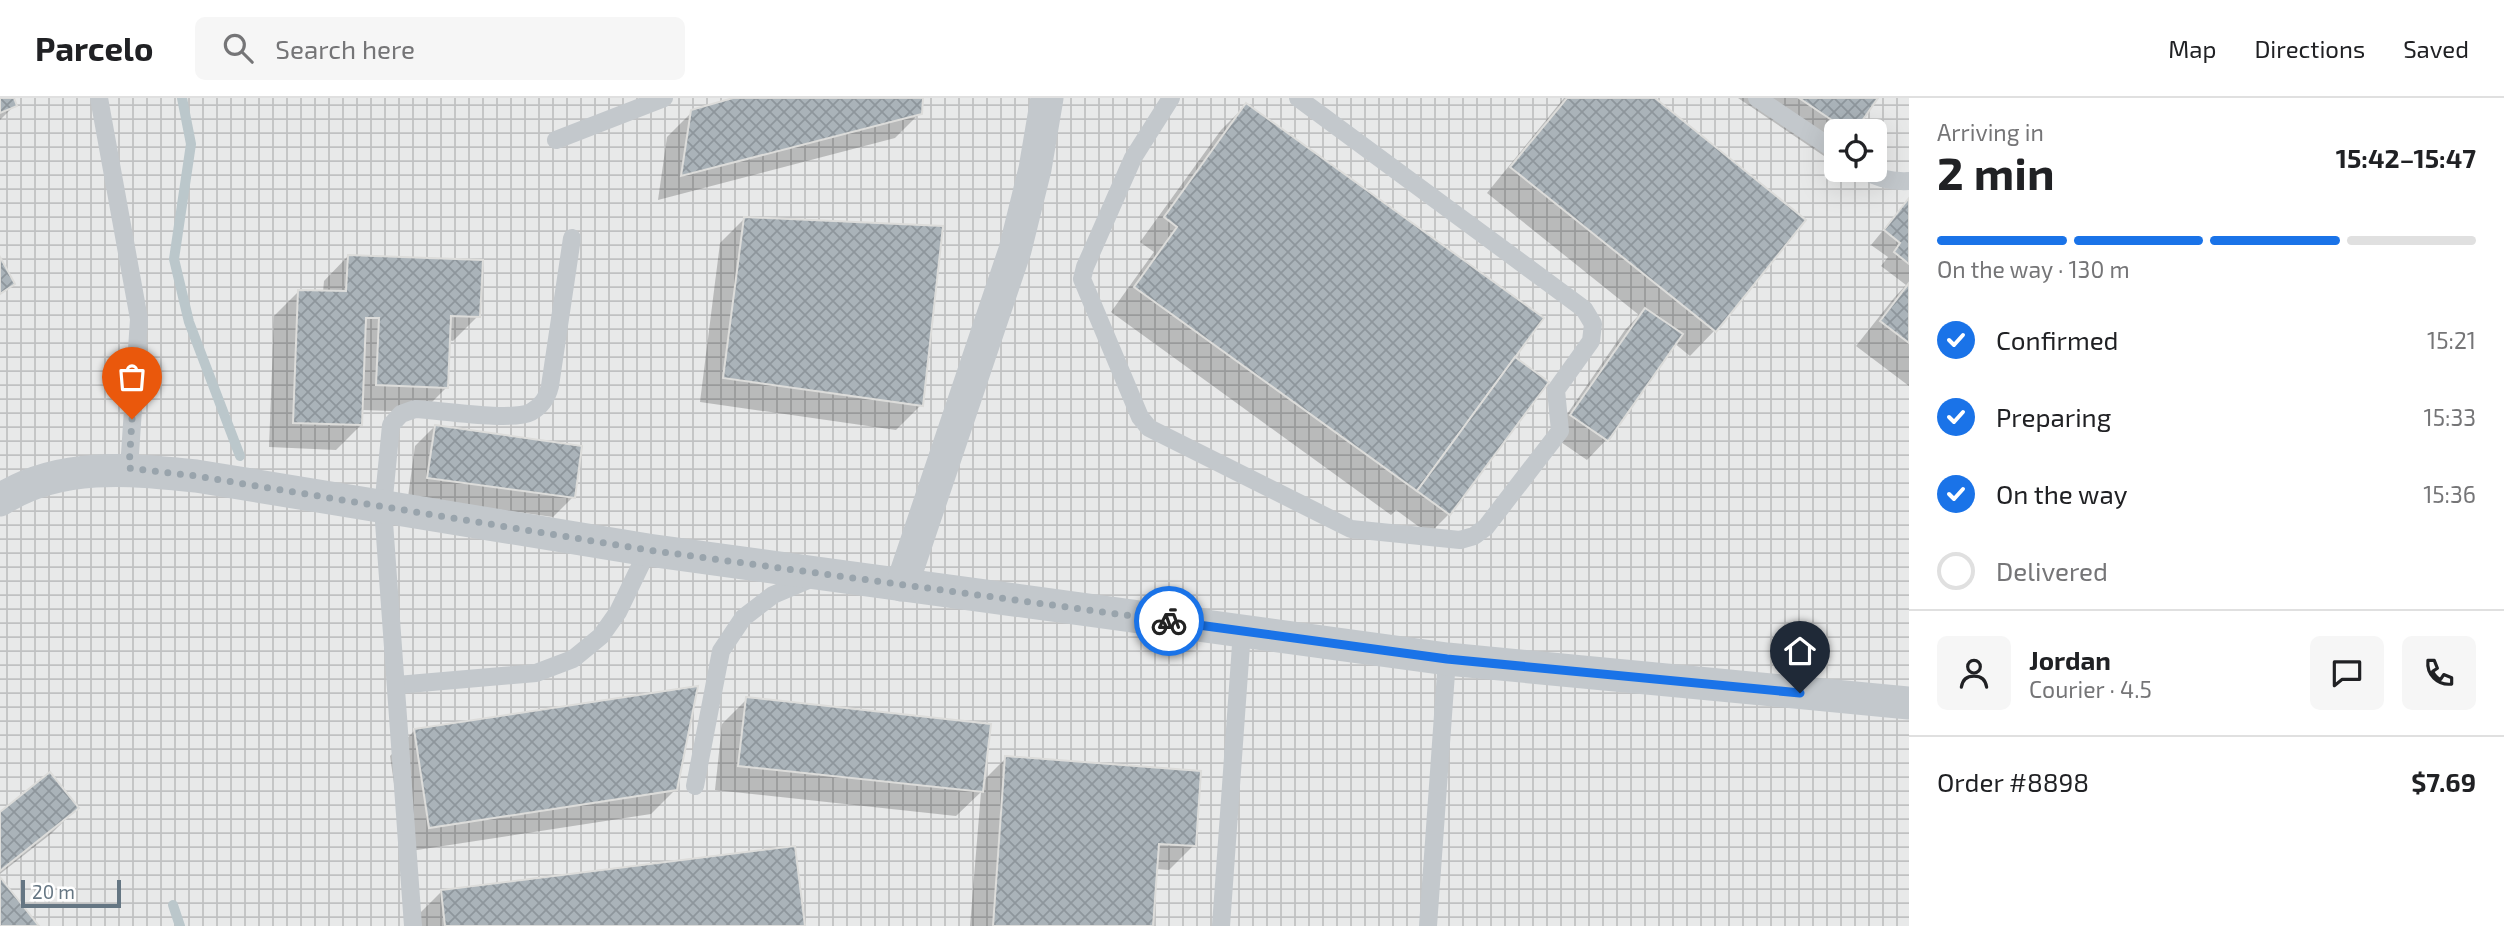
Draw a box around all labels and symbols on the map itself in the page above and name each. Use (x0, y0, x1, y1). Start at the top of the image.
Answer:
pin (102, 347, 162, 419)
courier (1134, 586, 1204, 656)
pin (1770, 621, 1830, 693)
scale bar (21, 877, 121, 909)

